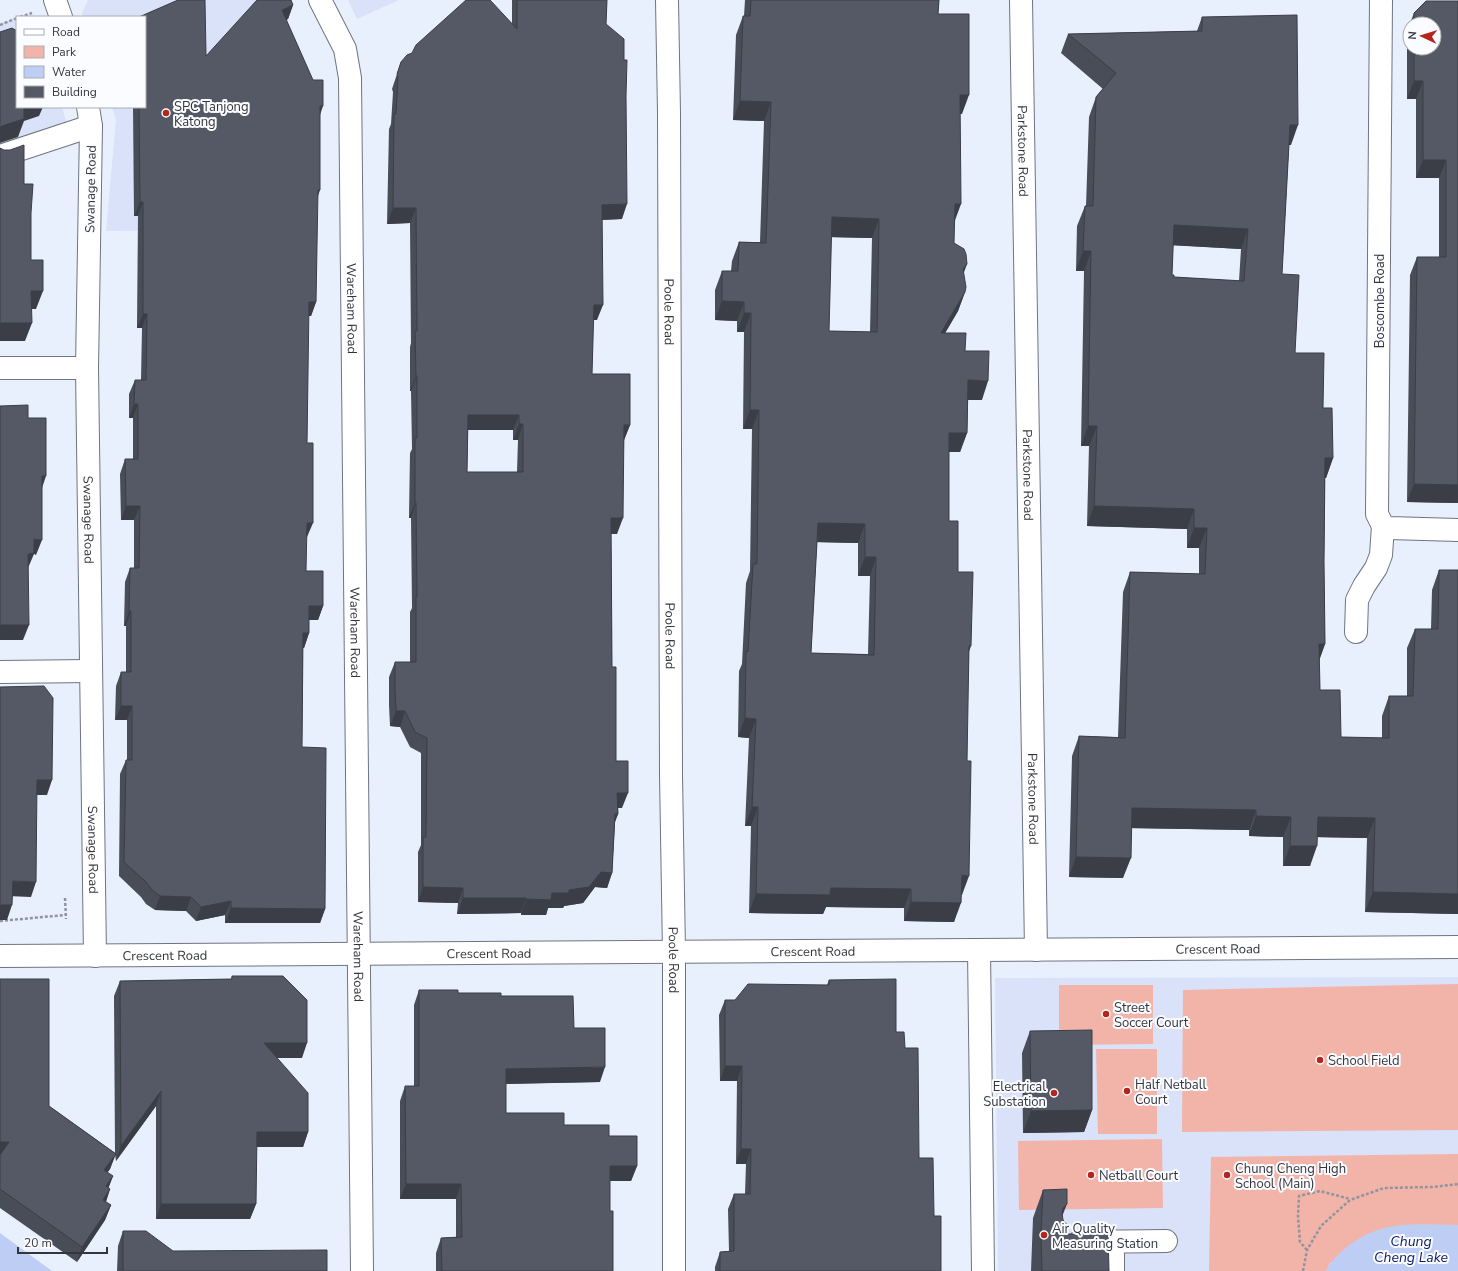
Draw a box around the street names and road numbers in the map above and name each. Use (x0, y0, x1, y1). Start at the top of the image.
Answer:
street label: Parkstone Road (1013, 105, 1032, 197)
street label: Swanage Road (81, 145, 101, 233)
street label: Boscombe Road (1371, 254, 1389, 348)
street label: Wareham Road (342, 263, 361, 354)
street label: Poole Road (660, 279, 678, 345)
street label: Parkstone Road (1018, 429, 1037, 521)
street label: Swanage Road (78, 476, 98, 564)
street label: Wareham Road (345, 587, 364, 678)
street label: Poole Road (660, 603, 679, 669)
street label: Parkstone Road (1023, 753, 1042, 845)
street label: Swanage Road (83, 806, 102, 894)
street label: Wareham Road (348, 911, 367, 1002)
street label: Poole Road (664, 926, 682, 993)
street label: Crescent Road (1175, 940, 1260, 959)
street label: Crescent Road (770, 943, 855, 961)
street label: Crescent Road (446, 945, 532, 963)
street label: Crescent Road (122, 947, 208, 965)

